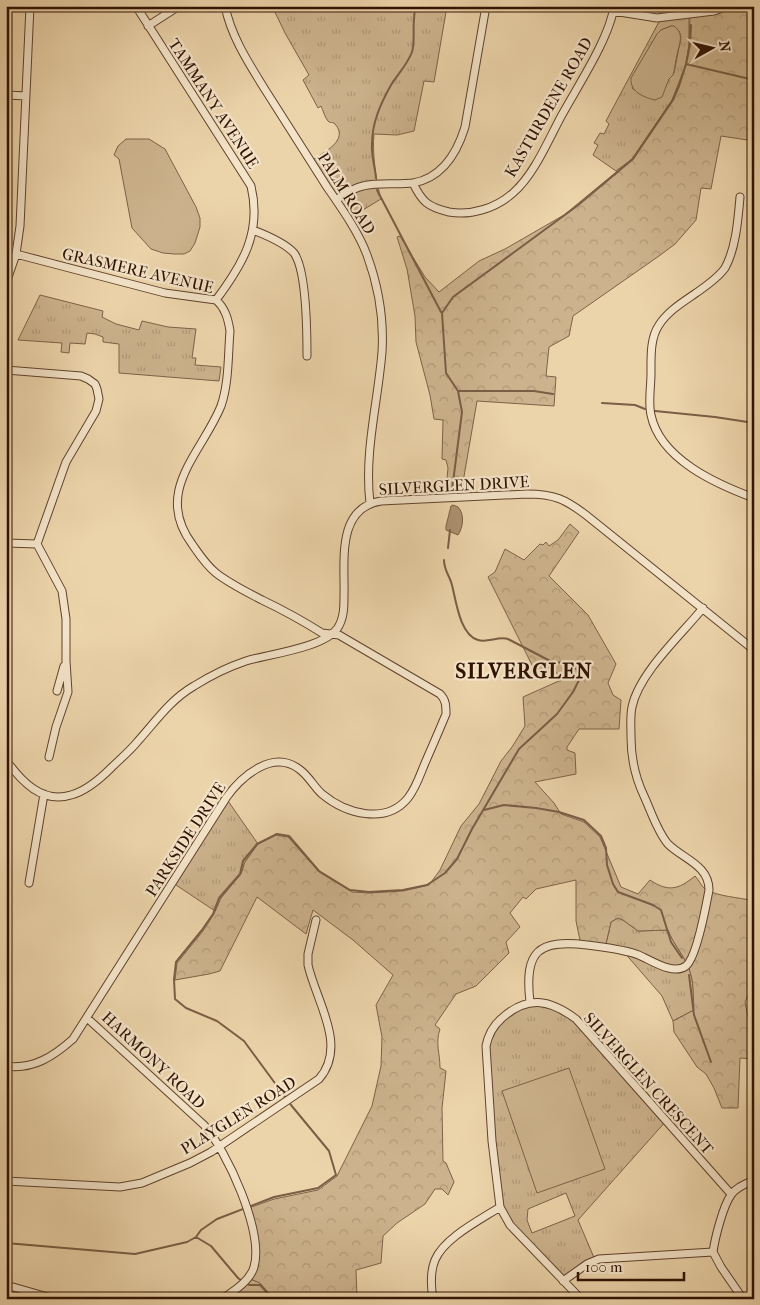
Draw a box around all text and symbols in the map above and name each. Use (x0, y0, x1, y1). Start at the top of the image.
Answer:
north arrow (688, 22, 738, 72)
street label: KASTURDENE ROAD (501, 34, 596, 181)
street label: TAMMANY AVENUE (164, 35, 263, 172)
text: N (715, 40, 734, 53)
street label: PALM ROAD (314, 149, 379, 238)
street label: GRASMERE AVENUE (60, 244, 216, 297)
street label: SILVERGLEN DRIVE (378, 472, 530, 499)
district label: SILVERGLEN (455, 659, 593, 683)
street label: PARKSIDE DRIVE (141, 778, 230, 900)
street label: HARMONY ROAD (98, 1008, 209, 1113)
street label: SILVERGLEN CRESCENT (580, 1008, 718, 1158)
street label: PLAYGLEN ROAD (177, 1072, 299, 1159)
scale bar (578, 1250, 684, 1282)
text: 100 m (585, 1258, 623, 1276)

